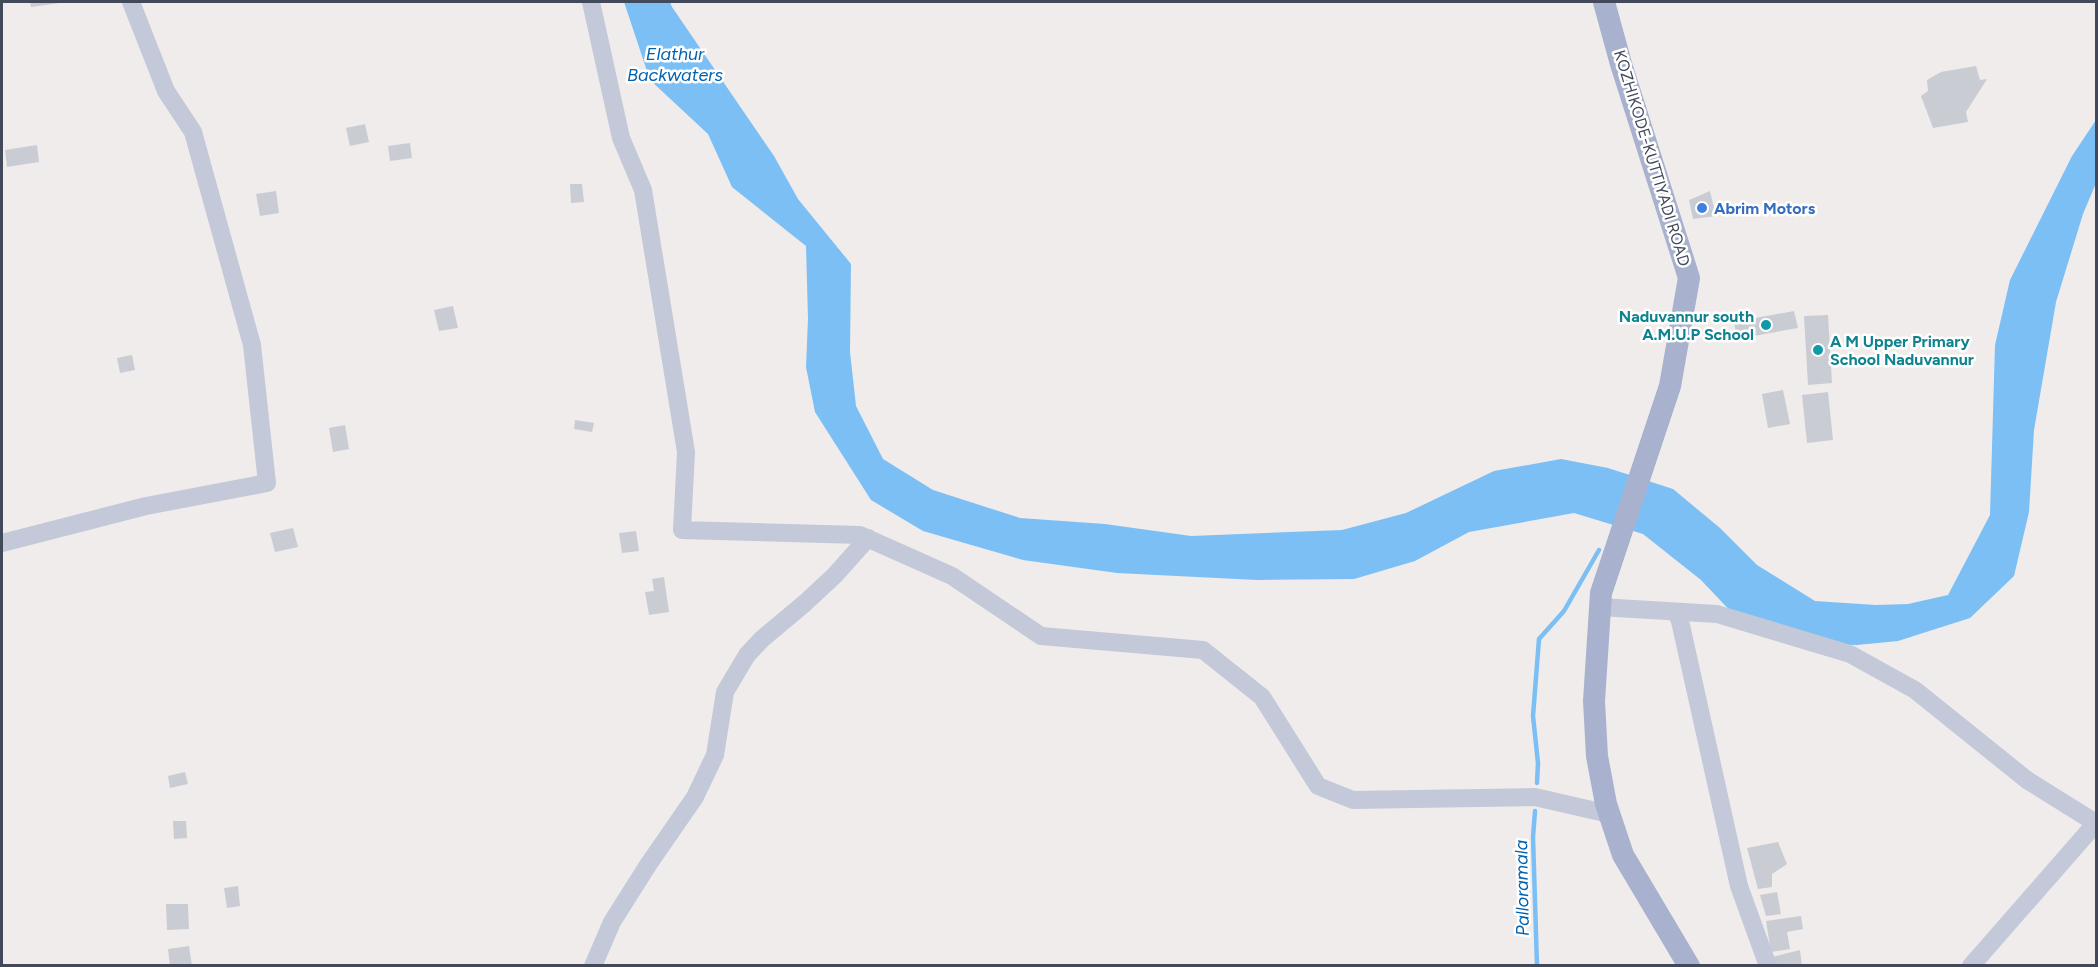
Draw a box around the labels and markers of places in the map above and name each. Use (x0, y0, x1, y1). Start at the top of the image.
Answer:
place label: Abrim Motors (1714, 199, 1816, 218)
marker: Abrim Motors (1695, 201, 1709, 215)
place label: Naduvannur south A.M.U.P School (1619, 307, 1754, 344)
marker: Naduvannur south A.M.U.P School (1759, 318, 1773, 332)
place label: A M Upper Primary School Naduvannur (1830, 332, 1974, 369)
marker: A M Upper Primary School Naduvannur (1811, 343, 1825, 357)

